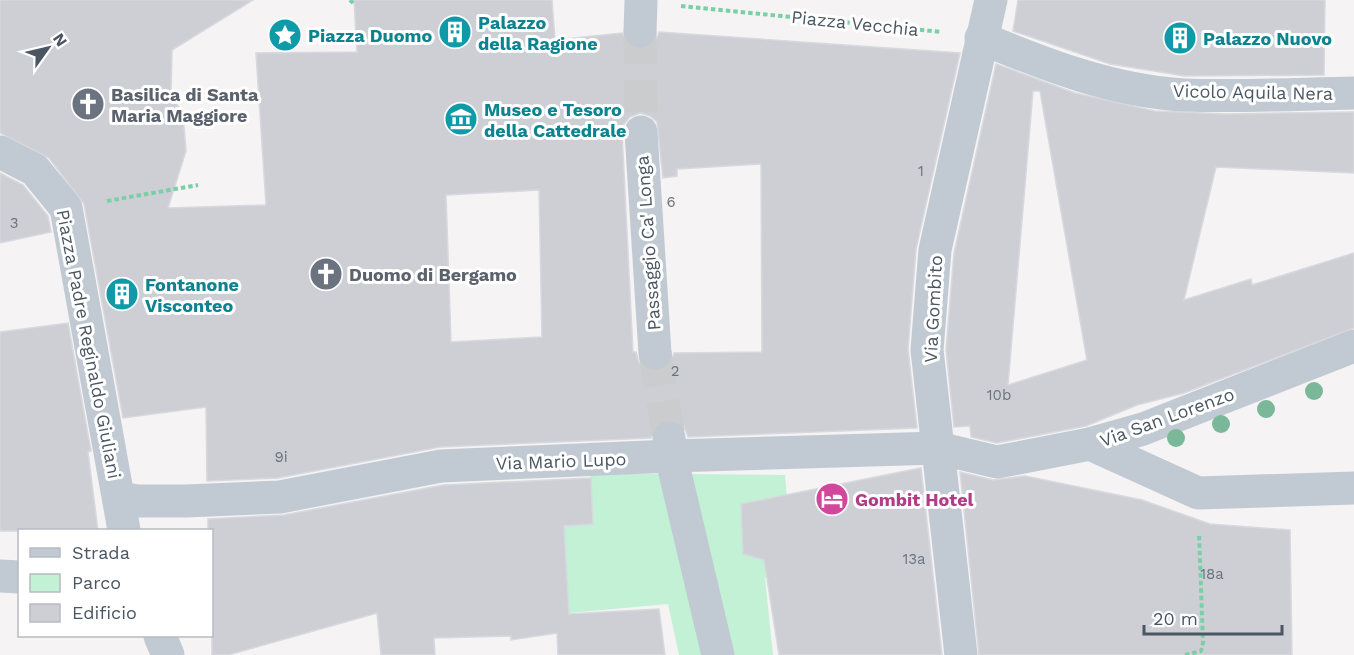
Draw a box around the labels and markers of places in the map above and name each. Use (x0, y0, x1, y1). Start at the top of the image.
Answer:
place label: Palazzo della Ragione (478, 12, 598, 54)
building icon: Palazzo della Ragione (437, 14, 473, 50)
place icon: Piazza Duomo (267, 17, 303, 53)
building icon: Palazzo Nuovo (1162, 20, 1198, 56)
place label: Piazza Duomo (308, 25, 432, 46)
place label: Palazzo Nuovo (1203, 28, 1332, 49)
place label: Basilica di Santa Maria Maggiore (111, 84, 259, 126)
church icon: Basilica di Santa Maria Maggiore (70, 86, 106, 122)
place label: Museo e Tesoro della Cattedrale (484, 99, 627, 141)
museum icon: Museo e Tesoro della Cattedrale (443, 101, 479, 137)
church icon: Duomo di Bergamo (308, 256, 344, 292)
place label: Duomo di Bergamo (349, 264, 517, 285)
place label: Fontanone Visconteo (145, 274, 239, 316)
building icon: Fontanone Visconteo (104, 276, 140, 312)
hotel icon: Gombit Hotel (814, 481, 850, 517)
place label: Gombit Hotel (855, 489, 974, 510)

